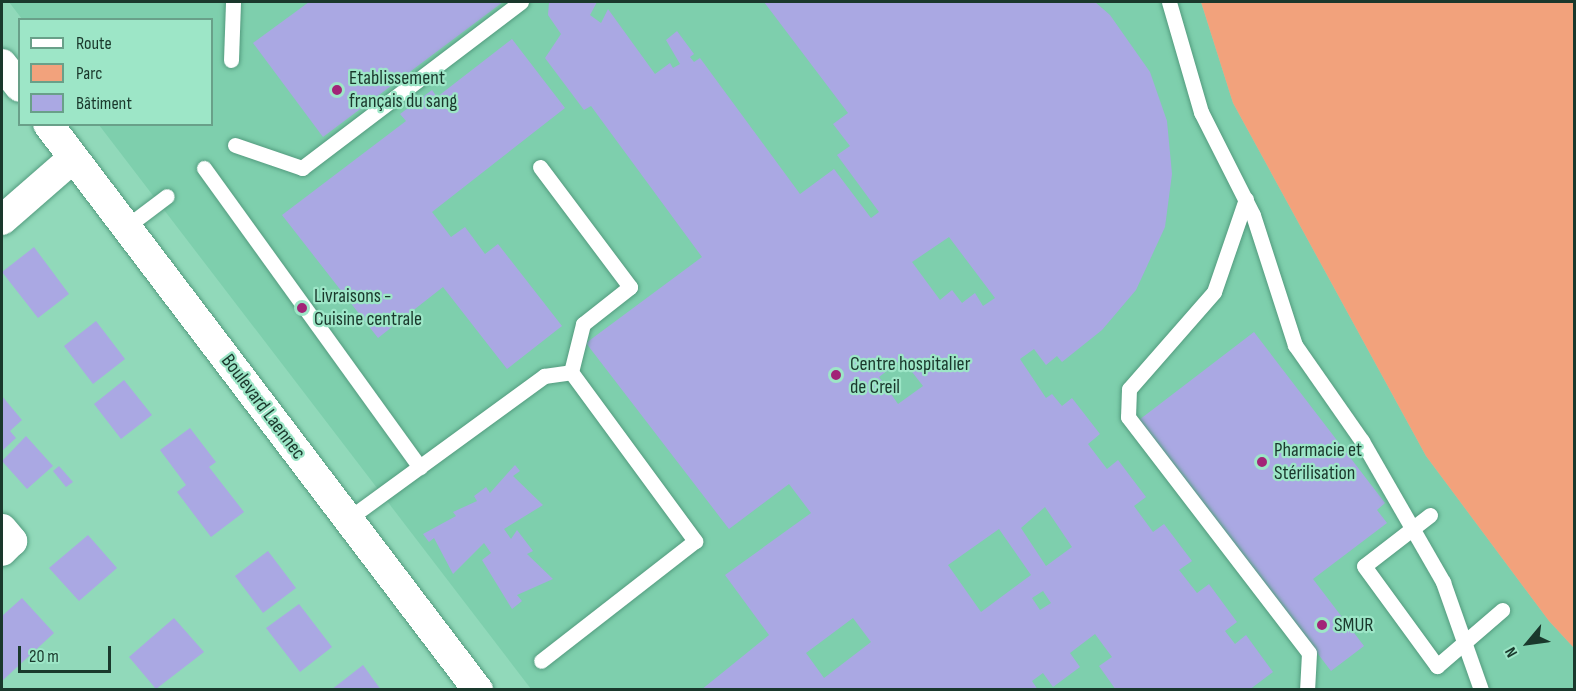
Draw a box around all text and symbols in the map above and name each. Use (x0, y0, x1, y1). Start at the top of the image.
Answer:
legend (18, 18, 213, 126)
text: Route (76, 33, 112, 54)
text: Parc (76, 63, 102, 84)
place label: Etablissement français du sang (349, 66, 457, 113)
marker: Etablissement français du sang (330, 83, 344, 97)
text: Bâtiment (76, 93, 132, 114)
place label: Livraisons - Cuisine centrale (314, 284, 422, 331)
marker: Livraisons - Cuisine centrale (295, 301, 309, 315)
street label: Boulevard Laennec (216, 350, 310, 464)
place label: Centre hospitalier de Creil (850, 352, 970, 399)
marker: Centre hospitalier de Creil (827, 366, 845, 384)
place label: Pharmacie et Stérilisation (1274, 438, 1362, 485)
marker: Pharmacie et Stérilisation (1255, 455, 1269, 469)
place label: SMUR (1334, 613, 1374, 637)
north arrow (1498, 613, 1558, 673)
marker: SMUR (1315, 618, 1329, 632)
scale bar (21, 634, 114, 672)
text: N (1501, 644, 1522, 660)
text: 20 m (29, 646, 59, 667)

